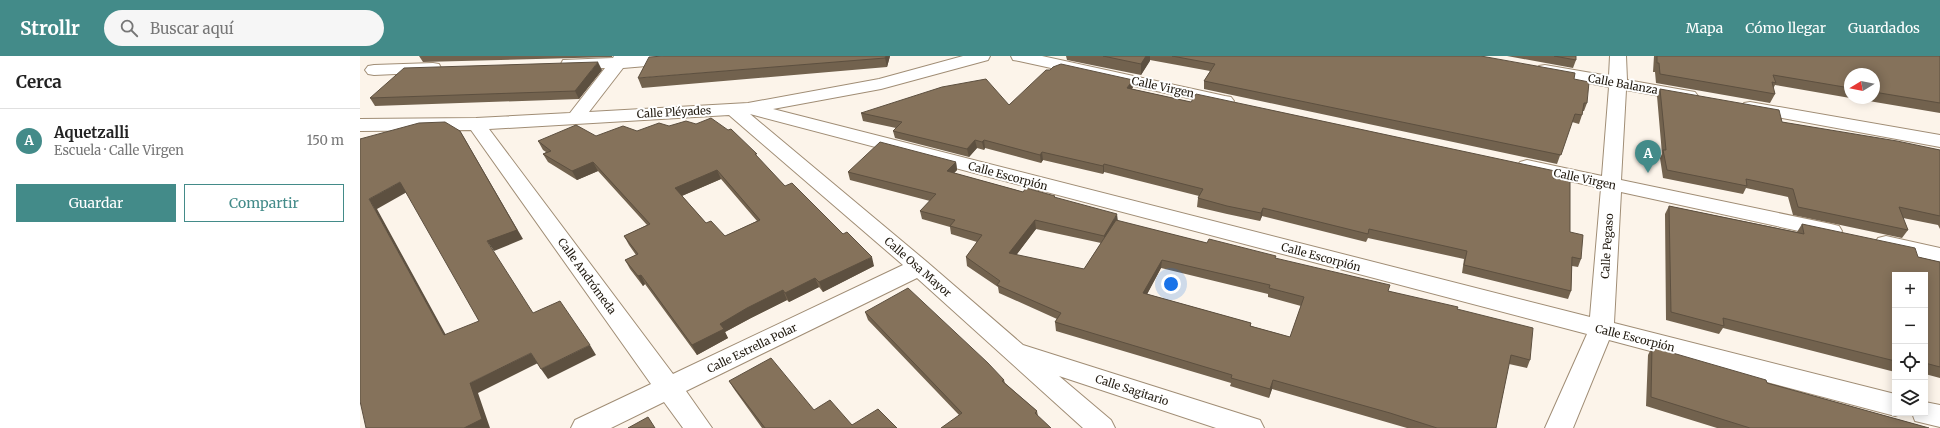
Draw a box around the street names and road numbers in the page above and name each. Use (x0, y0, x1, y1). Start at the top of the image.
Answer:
street label: Calle Balanza (1587, 71, 1659, 97)
street label: Calle Virgen (1130, 74, 1196, 101)
street label: Calle Pléyades (636, 103, 712, 121)
street label: Calle Escorpión (967, 159, 1050, 194)
street label: Calle Virgen (1552, 166, 1618, 193)
street label: Calle Pegaso (1598, 212, 1616, 279)
street label: Calle Osa Mayor (881, 234, 955, 300)
street label: Calle Andrómeda (555, 235, 619, 317)
street label: Calle Escorpión (1280, 240, 1363, 275)
street label: Calle Estrella Polar (705, 320, 799, 376)
street label: Calle Escorpión (1594, 321, 1677, 355)
street label: Calle Sagitario (1094, 372, 1171, 409)

